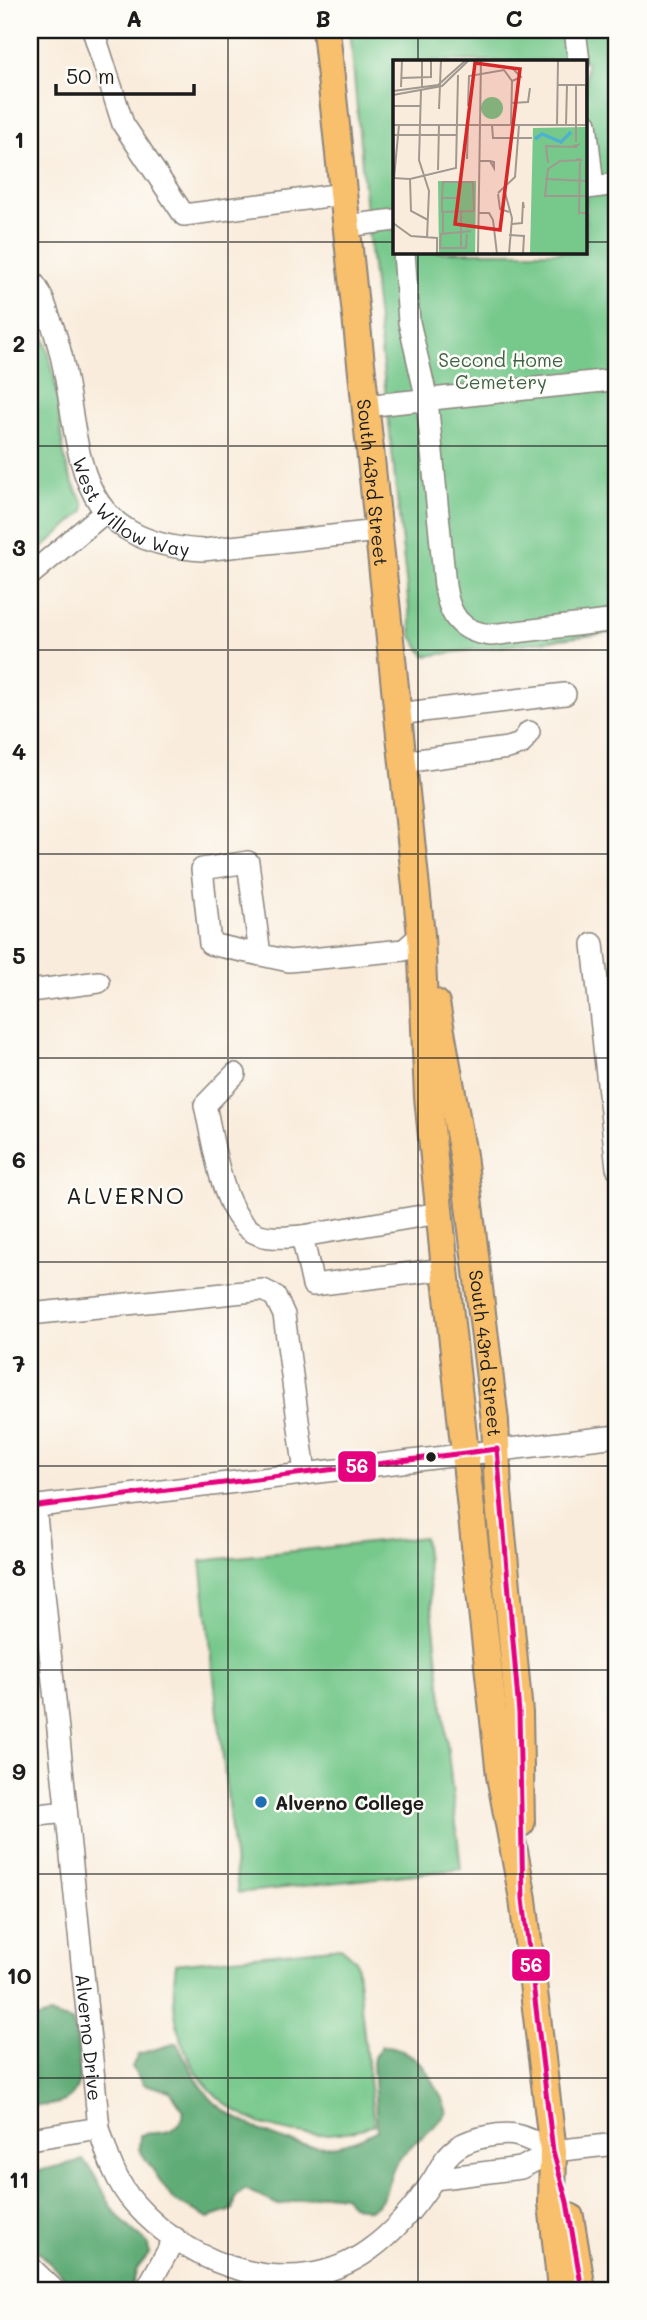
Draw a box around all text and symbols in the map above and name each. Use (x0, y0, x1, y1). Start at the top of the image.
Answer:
text: A (126, 3, 142, 33)
text: B (315, 3, 331, 33)
text: C (505, 3, 523, 33)
scale bar (56, 52, 194, 96)
inset map (393, 60, 588, 254)
text: 50 m (66, 62, 115, 89)
text: 1 (14, 124, 24, 154)
text: 2 (13, 328, 25, 358)
park label: Second Home Cemetery (438, 347, 564, 394)
street label: South 43rd Street (352, 398, 395, 567)
street label: West Willow Way (68, 454, 191, 561)
text: 3 (12, 532, 26, 562)
text: 4 (12, 736, 26, 766)
text: 5 (12, 940, 26, 970)
text: 6 (12, 1144, 26, 1174)
district label: ALVERNO (66, 1180, 186, 1210)
street label: South 43rd Street (464, 1268, 508, 1437)
text: 7 (13, 1348, 26, 1378)
line badge: 56 (337, 1450, 377, 1483)
unlabelled marker (424, 1450, 438, 1464)
text: 56 (346, 1453, 368, 1478)
text: 8 (12, 1552, 26, 1582)
text: 9 (12, 1756, 26, 1786)
place label: Alverno College (275, 1790, 424, 1815)
marker: Alverno College (253, 1794, 269, 1810)
line badge: 56 (511, 1948, 551, 1982)
text: 56 (520, 1952, 542, 1977)
text: 10 (7, 1960, 32, 1990)
street label: Alverno Drive (71, 1973, 109, 2102)
text: 11 (9, 2164, 29, 2194)

